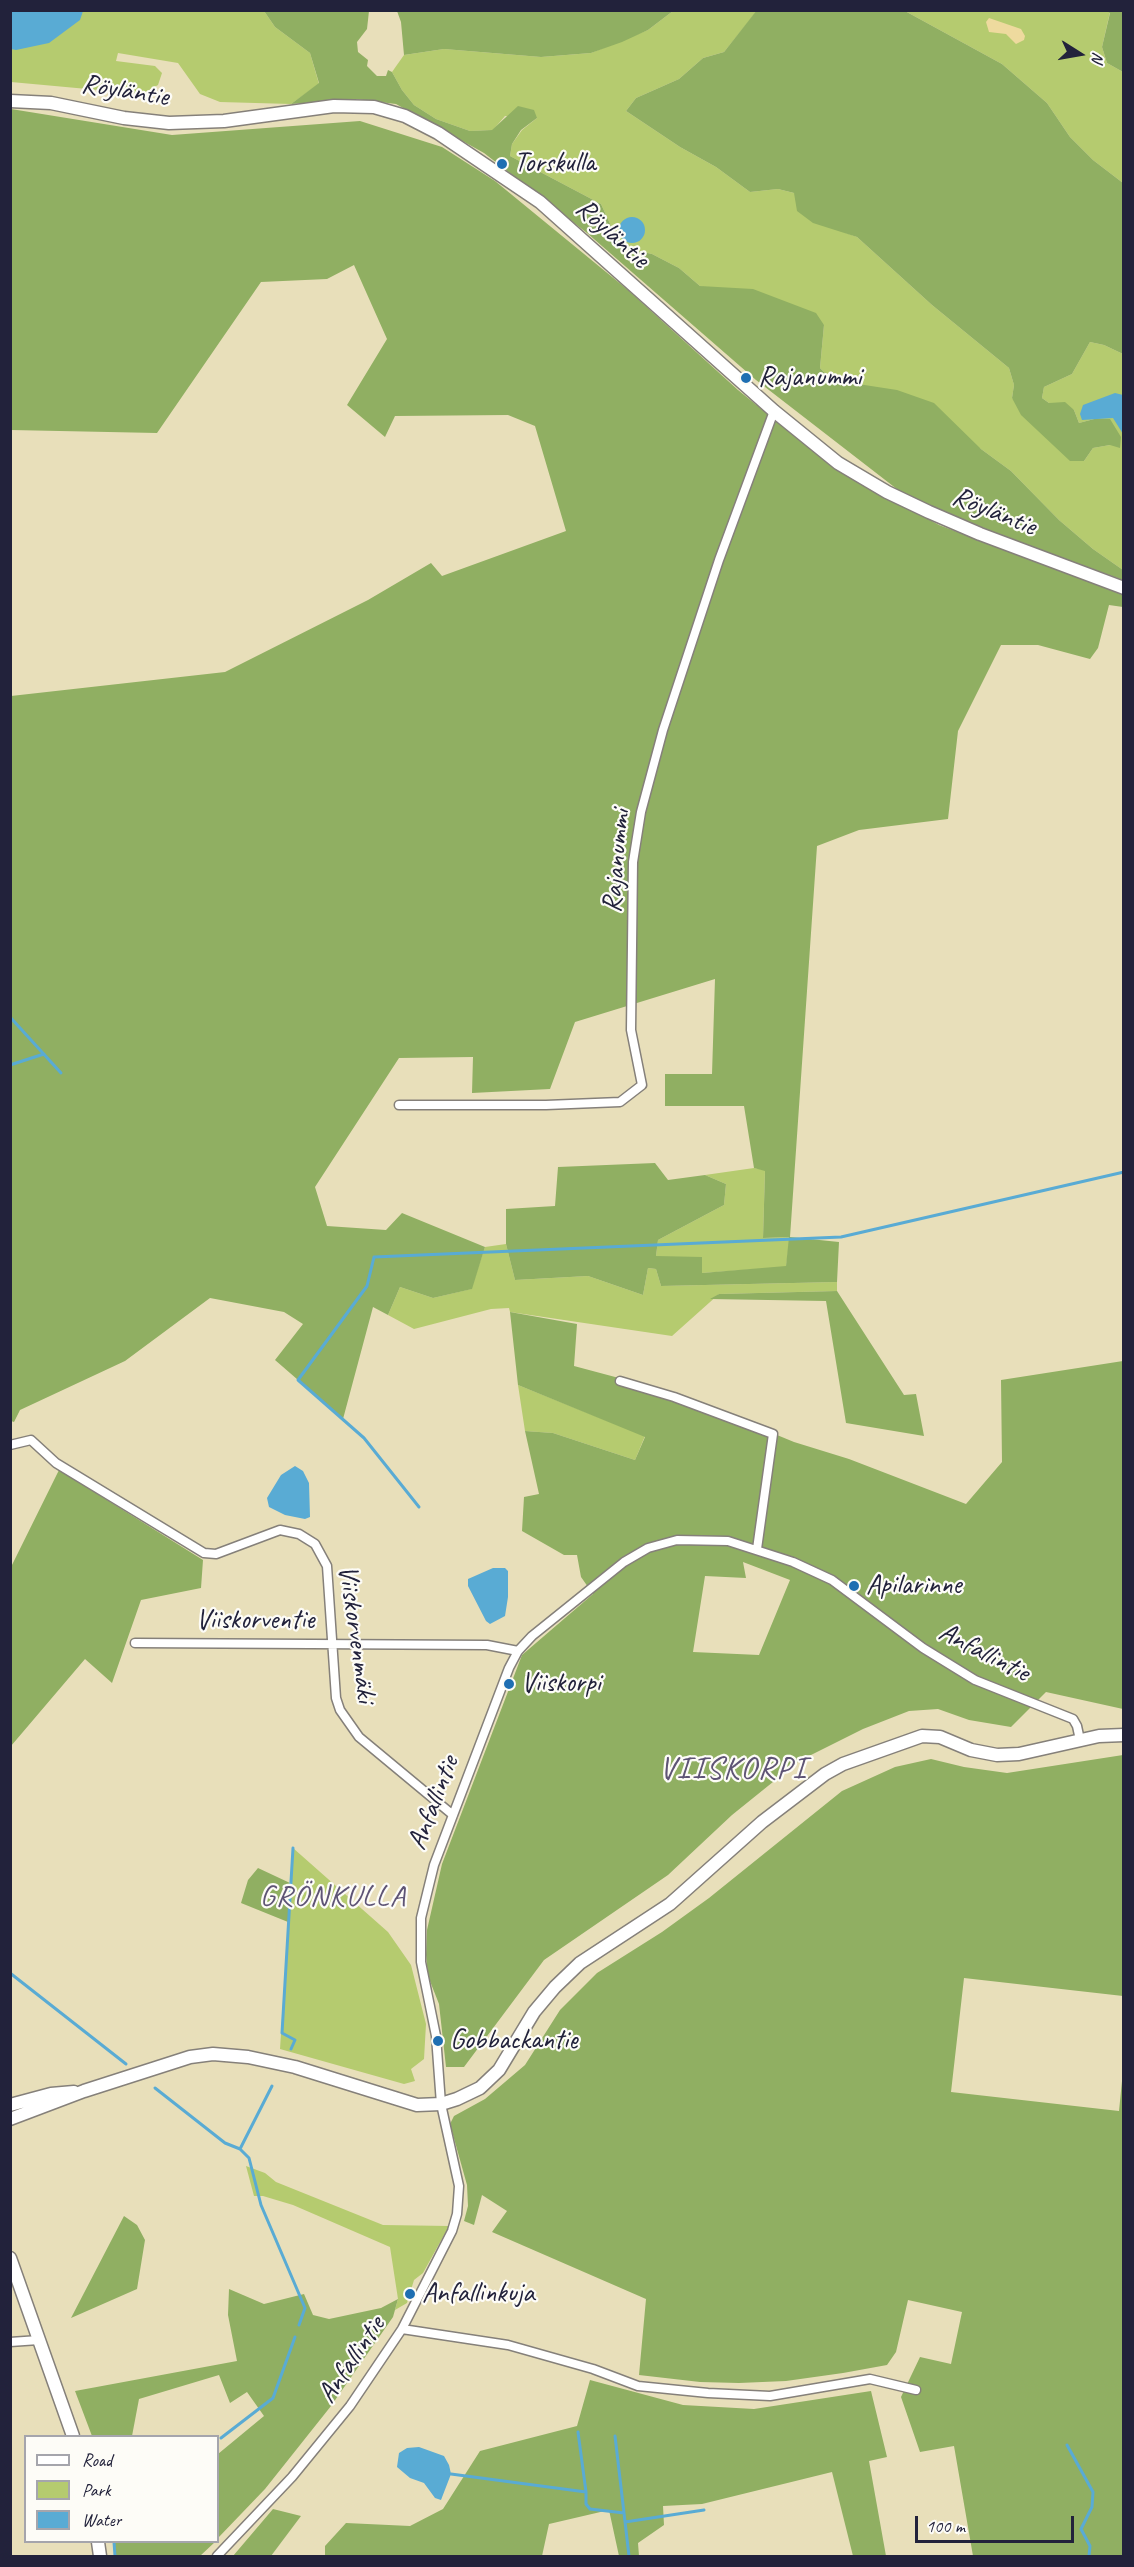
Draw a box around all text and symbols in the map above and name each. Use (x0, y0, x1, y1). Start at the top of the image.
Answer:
north arrow (1050, 24, 1110, 84)
text: N (1087, 51, 1108, 64)
street label: Röyläntie (79, 68, 171, 114)
place label: Torskulla (514, 147, 595, 181)
marker: Torskulla (495, 157, 509, 171)
street label: Röyläntie (568, 192, 656, 276)
place label: Rajanummi (758, 361, 861, 395)
marker: Rajanummi (739, 371, 753, 385)
street label: Röyläntie (947, 480, 1041, 544)
street label: Rajanummi (596, 808, 638, 914)
street label: Viiskorvenmäki (330, 1563, 382, 1705)
place label: Apilarinne (866, 1569, 961, 1603)
marker: Apilarinne (847, 1579, 861, 1593)
street label: Viiskorventie (196, 1604, 314, 1638)
street label: Anfallintie (933, 1616, 1035, 1690)
place label: Viiskorpi (521, 1667, 601, 1701)
marker: Viiskorpi (502, 1677, 516, 1691)
street label: Anfallintie (401, 1751, 467, 1855)
district label: VIISKORPI (660, 1751, 806, 1789)
district label: GRÖNKULLA (260, 1879, 406, 1915)
place label: Gobbackantie (450, 2024, 577, 2058)
marker: Gobbackantie (431, 2034, 445, 2048)
place label: Anfallinkuja (422, 2277, 535, 2311)
marker: Anfallinkuja (403, 2287, 417, 2301)
street label: Anfallintie (311, 2310, 393, 2410)
legend (24, 2435, 219, 2543)
text: Road (82, 2449, 112, 2471)
text: Park (82, 2479, 111, 2501)
scale bar (918, 2504, 1077, 2542)
text: Water (82, 2509, 121, 2531)
text: 100 m (926, 2515, 965, 2537)

